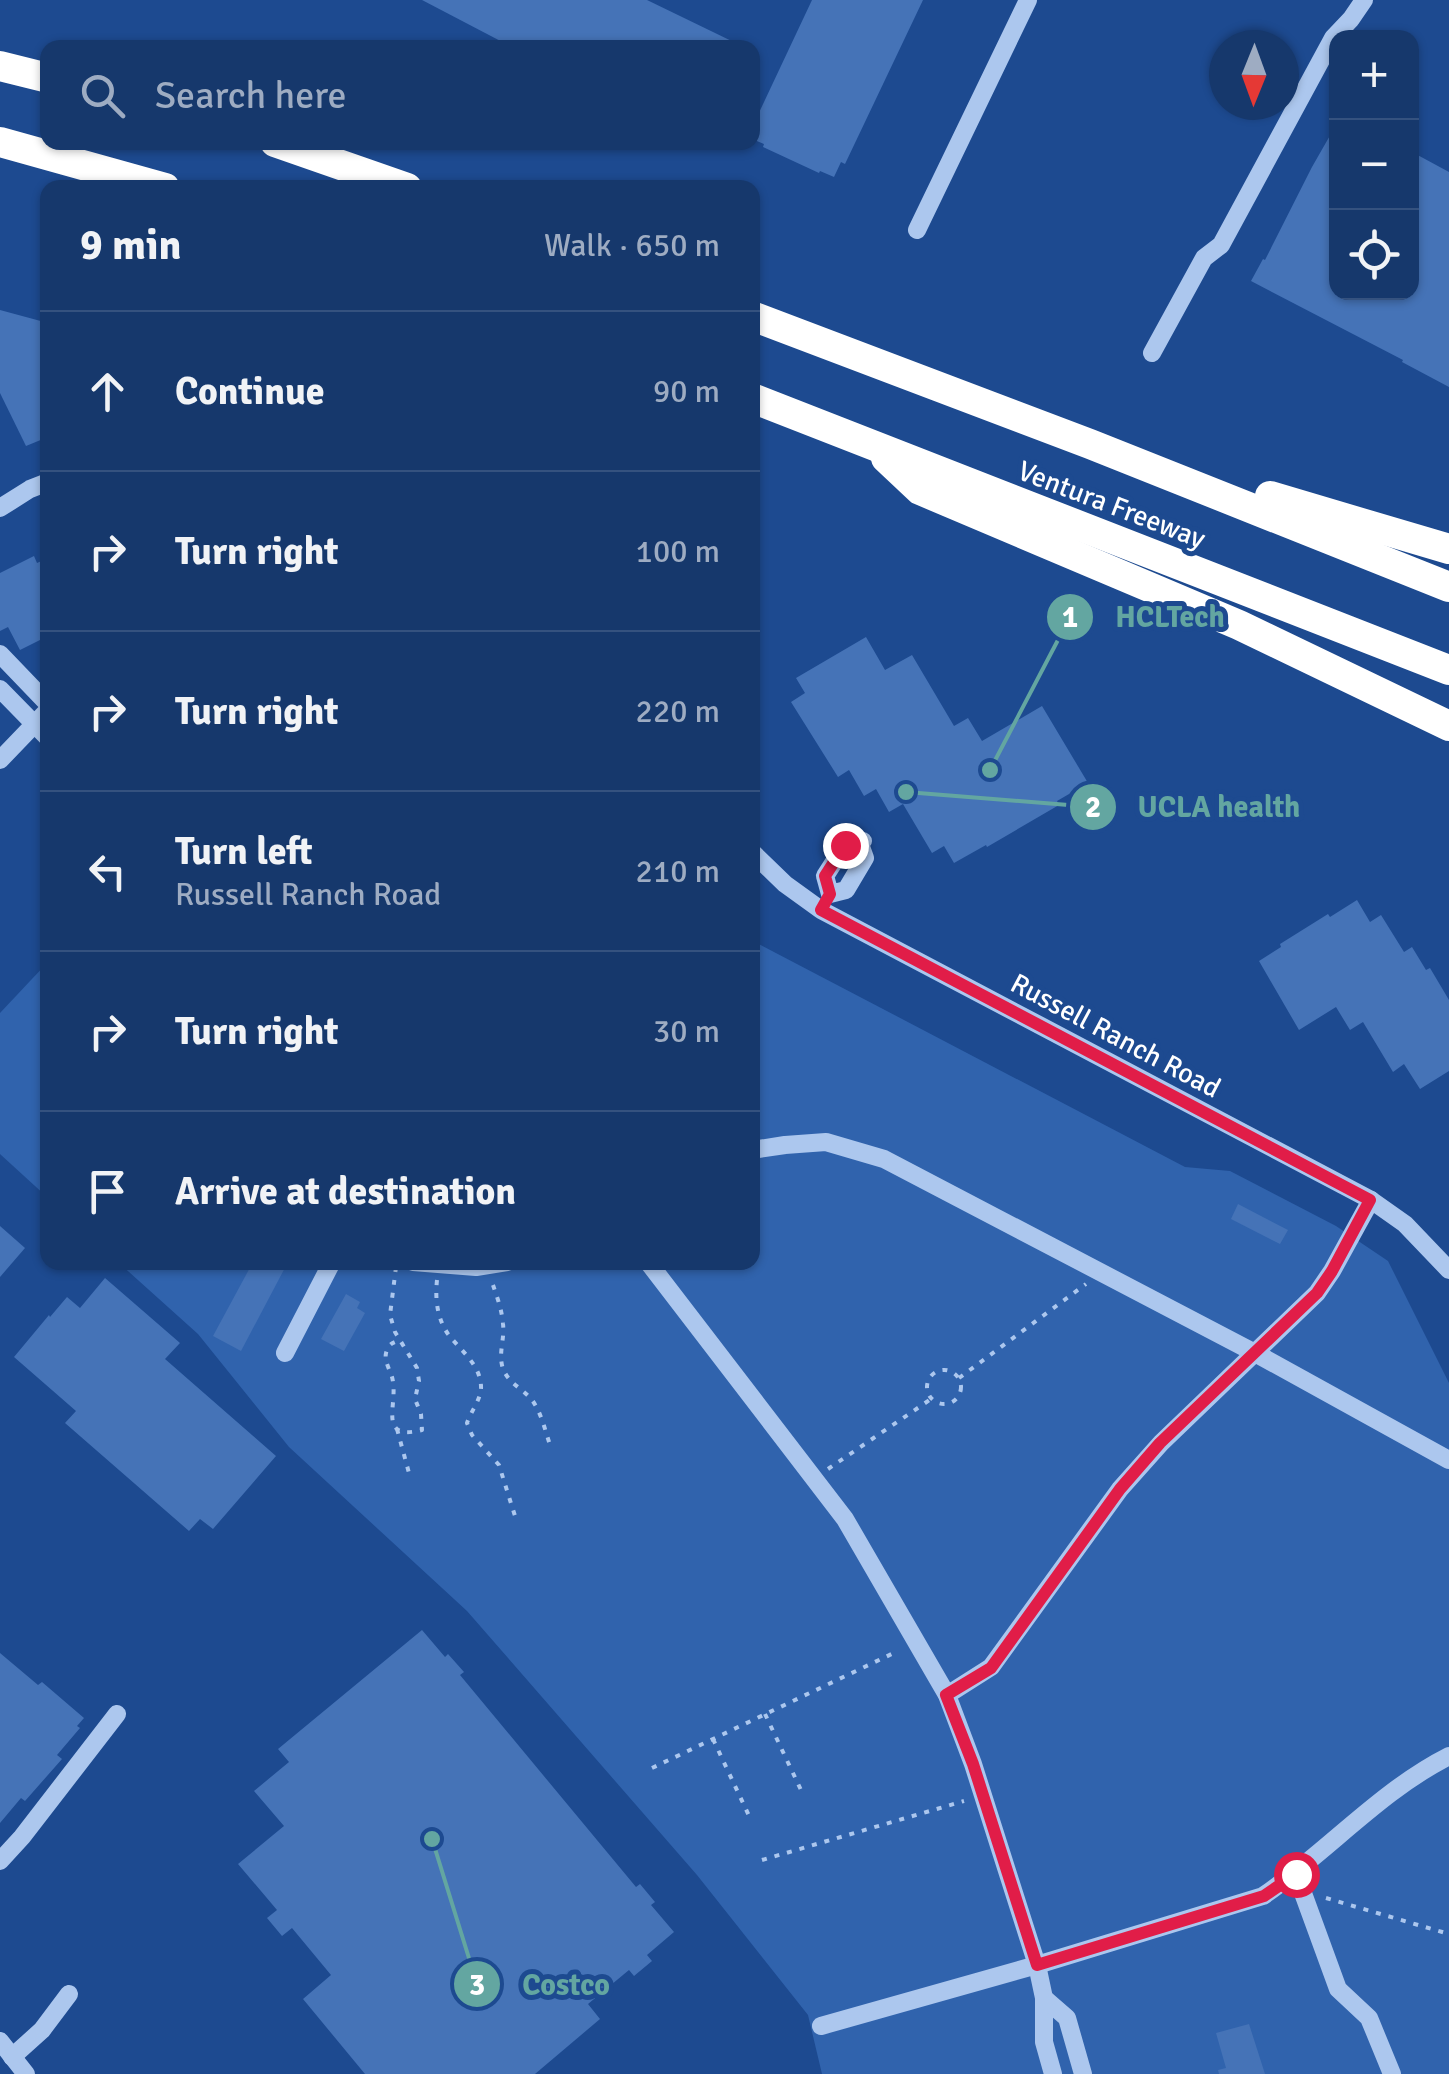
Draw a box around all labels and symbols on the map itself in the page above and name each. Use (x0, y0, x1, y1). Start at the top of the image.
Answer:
north arrow (1209, 30, 1299, 120)
street label: Ventura Freeway (1013, 454, 1210, 556)
callout: HCLTech (1045, 587, 1244, 647)
text: 1 (1062, 599, 1078, 636)
text: HCLTech (1115, 599, 1225, 636)
callout: UCLA health (1068, 777, 1321, 837)
text: 2 (1085, 789, 1101, 826)
text: UCLA health (1138, 789, 1300, 826)
route end (823, 823, 869, 869)
street label: Russell Ranch Road (1005, 966, 1226, 1106)
route start (1274, 1852, 1320, 1898)
callout: Costco (452, 1954, 630, 2014)
text: 3 (469, 1967, 485, 2004)
text: Costco (522, 1967, 610, 2004)

